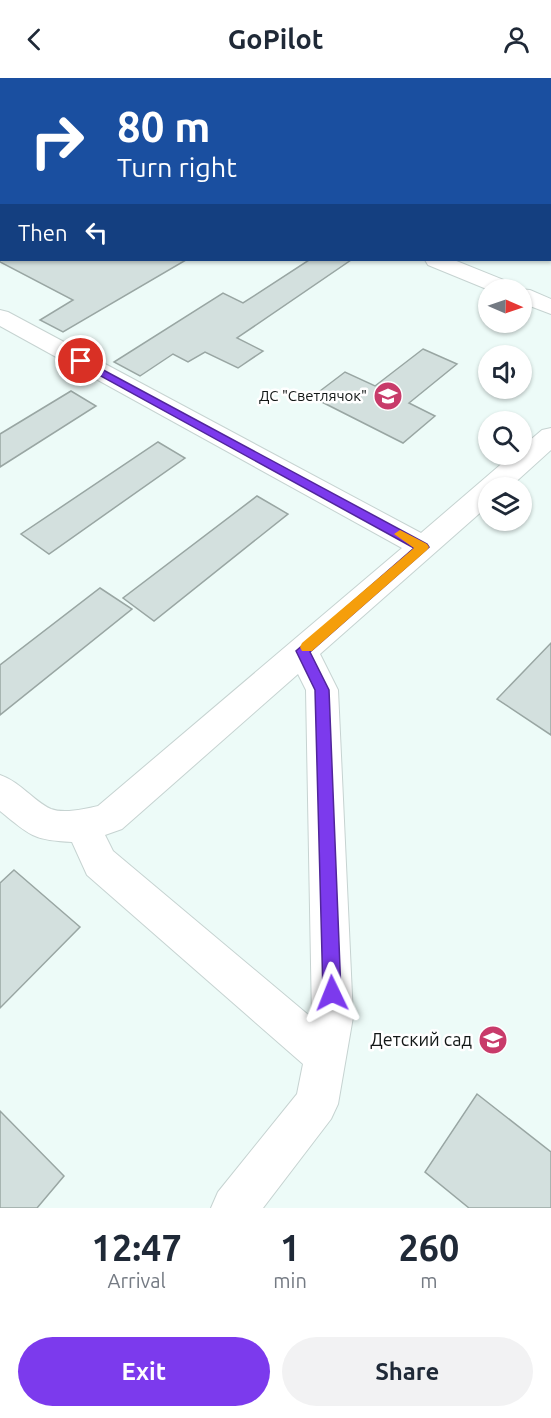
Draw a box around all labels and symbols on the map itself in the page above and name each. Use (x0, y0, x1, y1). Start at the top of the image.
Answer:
north arrow (478, 279, 532, 333)
pin (55, 335, 106, 386)
school or university icon: ДС "Светлячок" (372, 380, 404, 412)
place label: ДС "Светлячок" (259, 387, 367, 404)
position arrow (300, 961, 364, 1025)
school or university icon: Детский сад (477, 1024, 509, 1056)
place label: Детский сад (370, 1029, 472, 1049)

